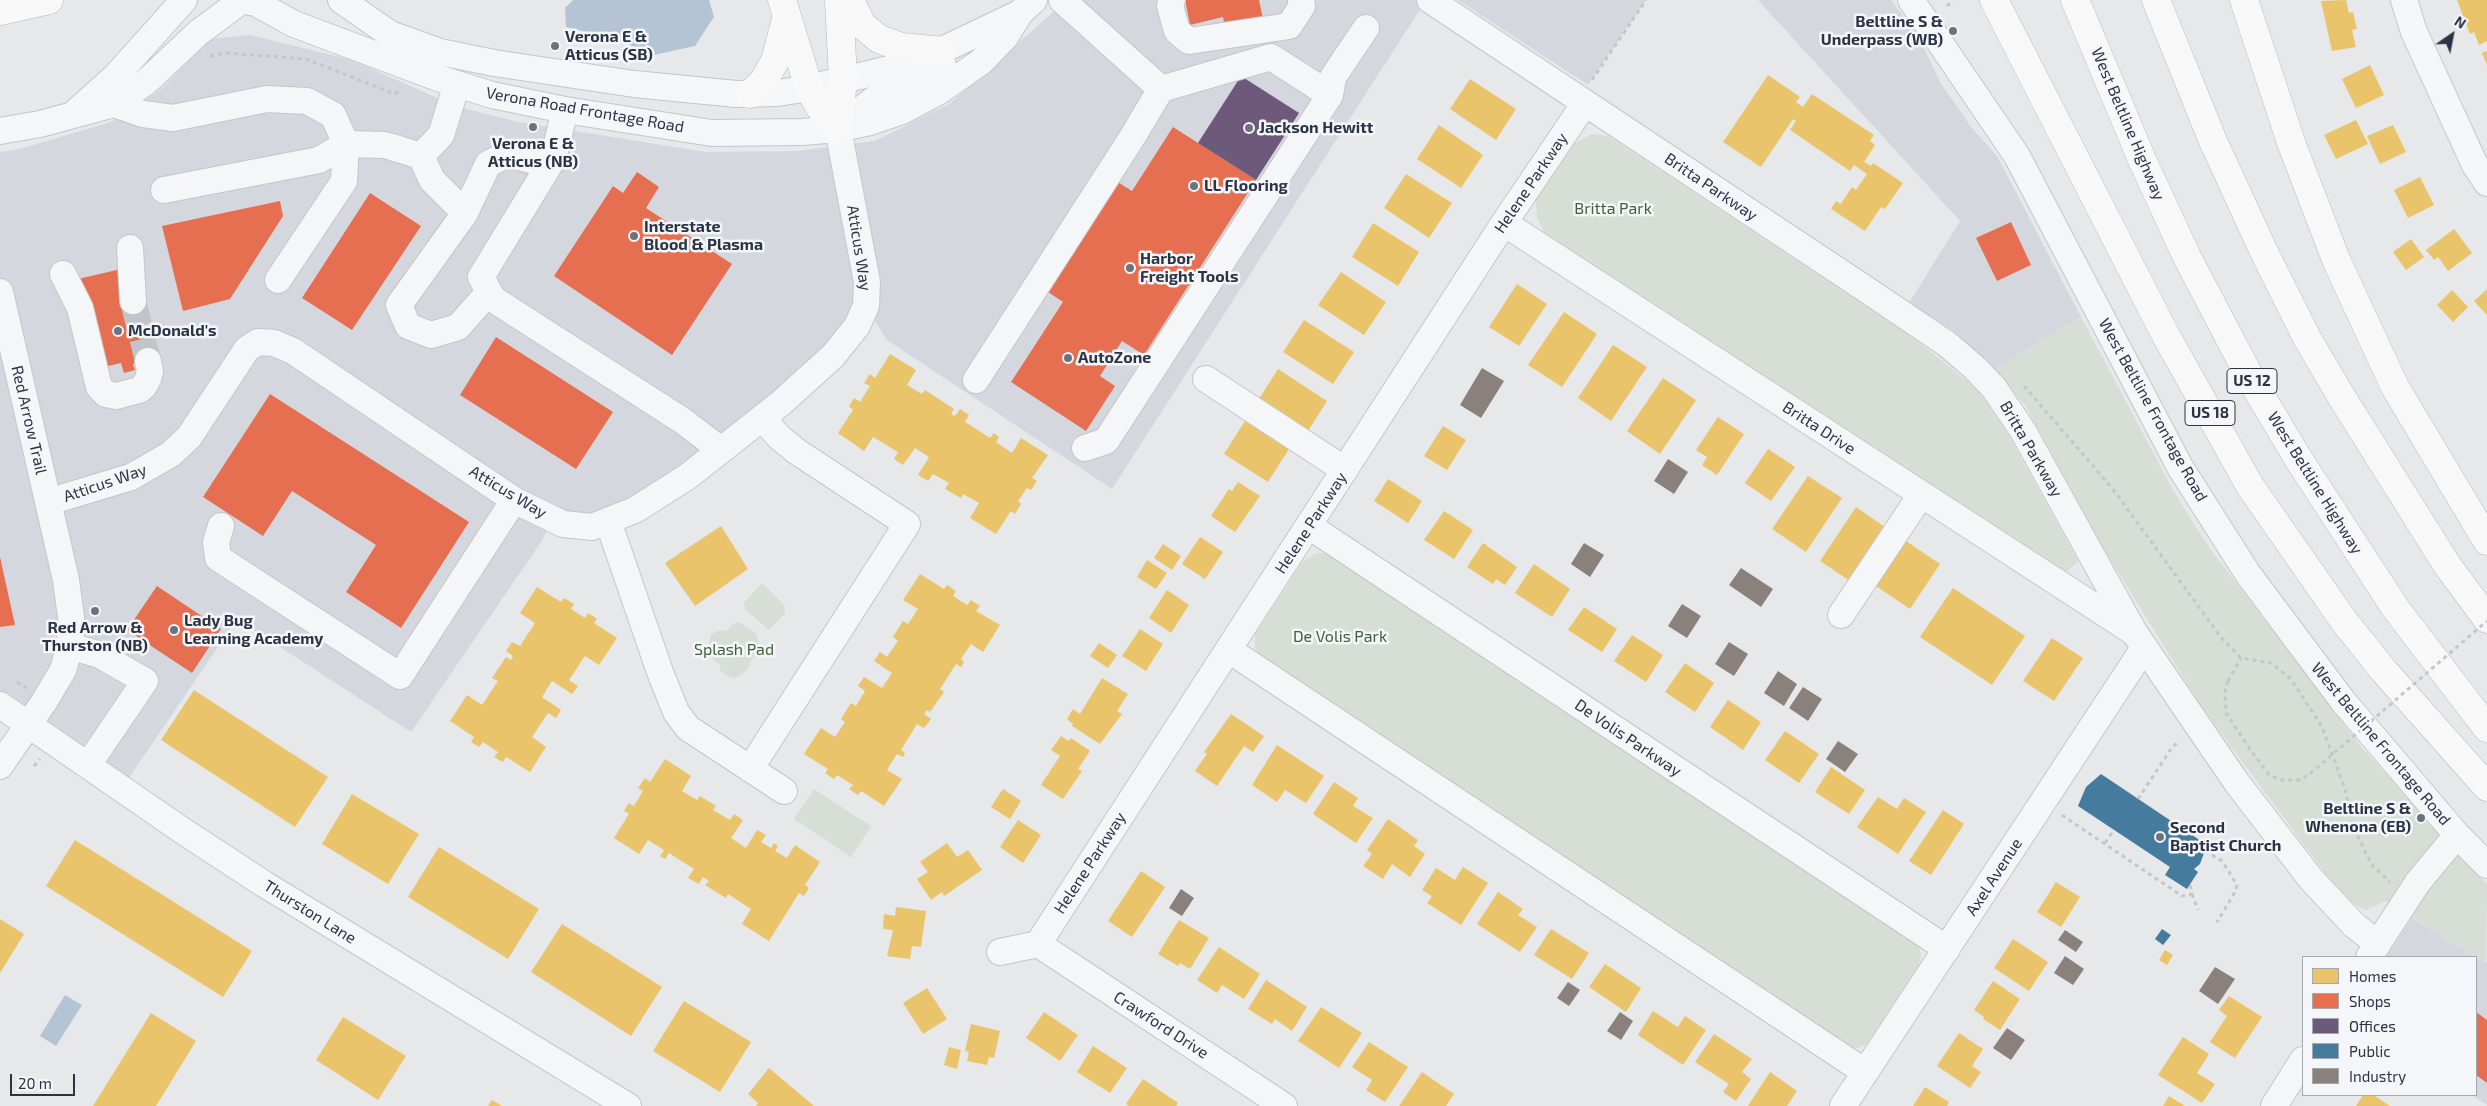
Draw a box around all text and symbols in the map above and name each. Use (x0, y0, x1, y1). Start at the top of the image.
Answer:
north arrow (2427, 10, 2477, 60)
place label: Beltline S & Underpass (WB) (1821, 12, 1943, 50)
text: N (2452, 12, 2469, 32)
marker: Beltline S & Underpass (WB) (1947, 25, 1959, 37)
place label: Verona E & Atticus (SB) (565, 27, 653, 65)
marker: Verona E & Atticus (SB) (549, 40, 561, 52)
street label: West Beltline Highway (2087, 45, 2169, 203)
street label: Verona Road Frontage Road (484, 83, 686, 137)
place label: Jackson Hewitt (1259, 118, 1373, 138)
marker: Verona E & Atticus (NB) (527, 121, 539, 133)
marker: Jackson Hewitt (1243, 122, 1255, 134)
street label: Helene Parkway (1490, 129, 1572, 237)
place label: Verona E & Atticus (NB) (488, 134, 578, 172)
street label: Britta Parkway (1661, 149, 1761, 225)
place label: LL Flooring (1204, 176, 1288, 196)
marker: LL Flooring (1188, 180, 1200, 192)
park label: Britta Park (1574, 199, 1652, 219)
street label: Atticus Way (843, 204, 875, 292)
place label: Interstate Blood & Plasma (644, 217, 763, 255)
marker: Interstate Blood & Plasma (628, 230, 640, 242)
place label: Harbor Freight Tools (1140, 249, 1238, 287)
marker: Harbor Freight Tools (1124, 262, 1136, 274)
street label: West Beltline Frontage Road (2095, 315, 2211, 505)
place label: McDonald's (128, 321, 217, 341)
marker: McDonald's (112, 325, 124, 337)
place label: AutoZone (1078, 348, 1151, 368)
marker: AutoZone (1062, 352, 1074, 364)
street label: Red Arrow Trail (7, 364, 51, 476)
road number: US 12 (2227, 368, 2277, 394)
street label: Britta Drive (1779, 397, 1859, 459)
street label: Britta Parkway (1996, 397, 2066, 501)
road number: US 18 (2185, 400, 2235, 426)
street label: West Beltline Highway (2263, 408, 2367, 558)
street label: Atticus Way (61, 460, 149, 506)
street label: Atticus Way (466, 461, 550, 523)
street label: Helene Parkway (1271, 469, 1351, 577)
marker: Red Arrow & Thurston (NB) (89, 605, 101, 617)
place label: Lady Bug Learning Academy (184, 611, 323, 649)
place label: Red Arrow & Thurston (NB) (42, 618, 148, 656)
marker: Lady Bug Learning Academy (168, 624, 180, 636)
park label: De Volis Park (1293, 627, 1387, 647)
park label: Splash Pad (694, 640, 774, 660)
street label: West Beltline Frontage Road (2307, 659, 2455, 829)
street label: De Volis Parkway (1571, 695, 1685, 781)
place label: Beltline S & Whenona (EB) (2305, 799, 2411, 837)
street label: Helene Parkway (1050, 809, 1130, 917)
marker: Beltline S & Whenona (EB) (2415, 812, 2427, 824)
place label: Second Baptist Church (2170, 818, 2281, 856)
marker: Second Baptist Church (2154, 831, 2166, 843)
street label: Axel Avenue (1962, 835, 2026, 919)
street label: Thurston Lane (260, 876, 360, 948)
legend (2302, 956, 2477, 1096)
text: Homes (2349, 967, 2396, 985)
street label: Crawford Drive (1110, 987, 1212, 1063)
text: Shops (2349, 992, 2391, 1010)
text: Offices (2349, 1017, 2396, 1035)
text: Public (2349, 1042, 2390, 1060)
scale bar (12, 1064, 78, 1096)
text: Industry (2349, 1067, 2406, 1085)
text: 20 m (18, 1074, 52, 1092)

